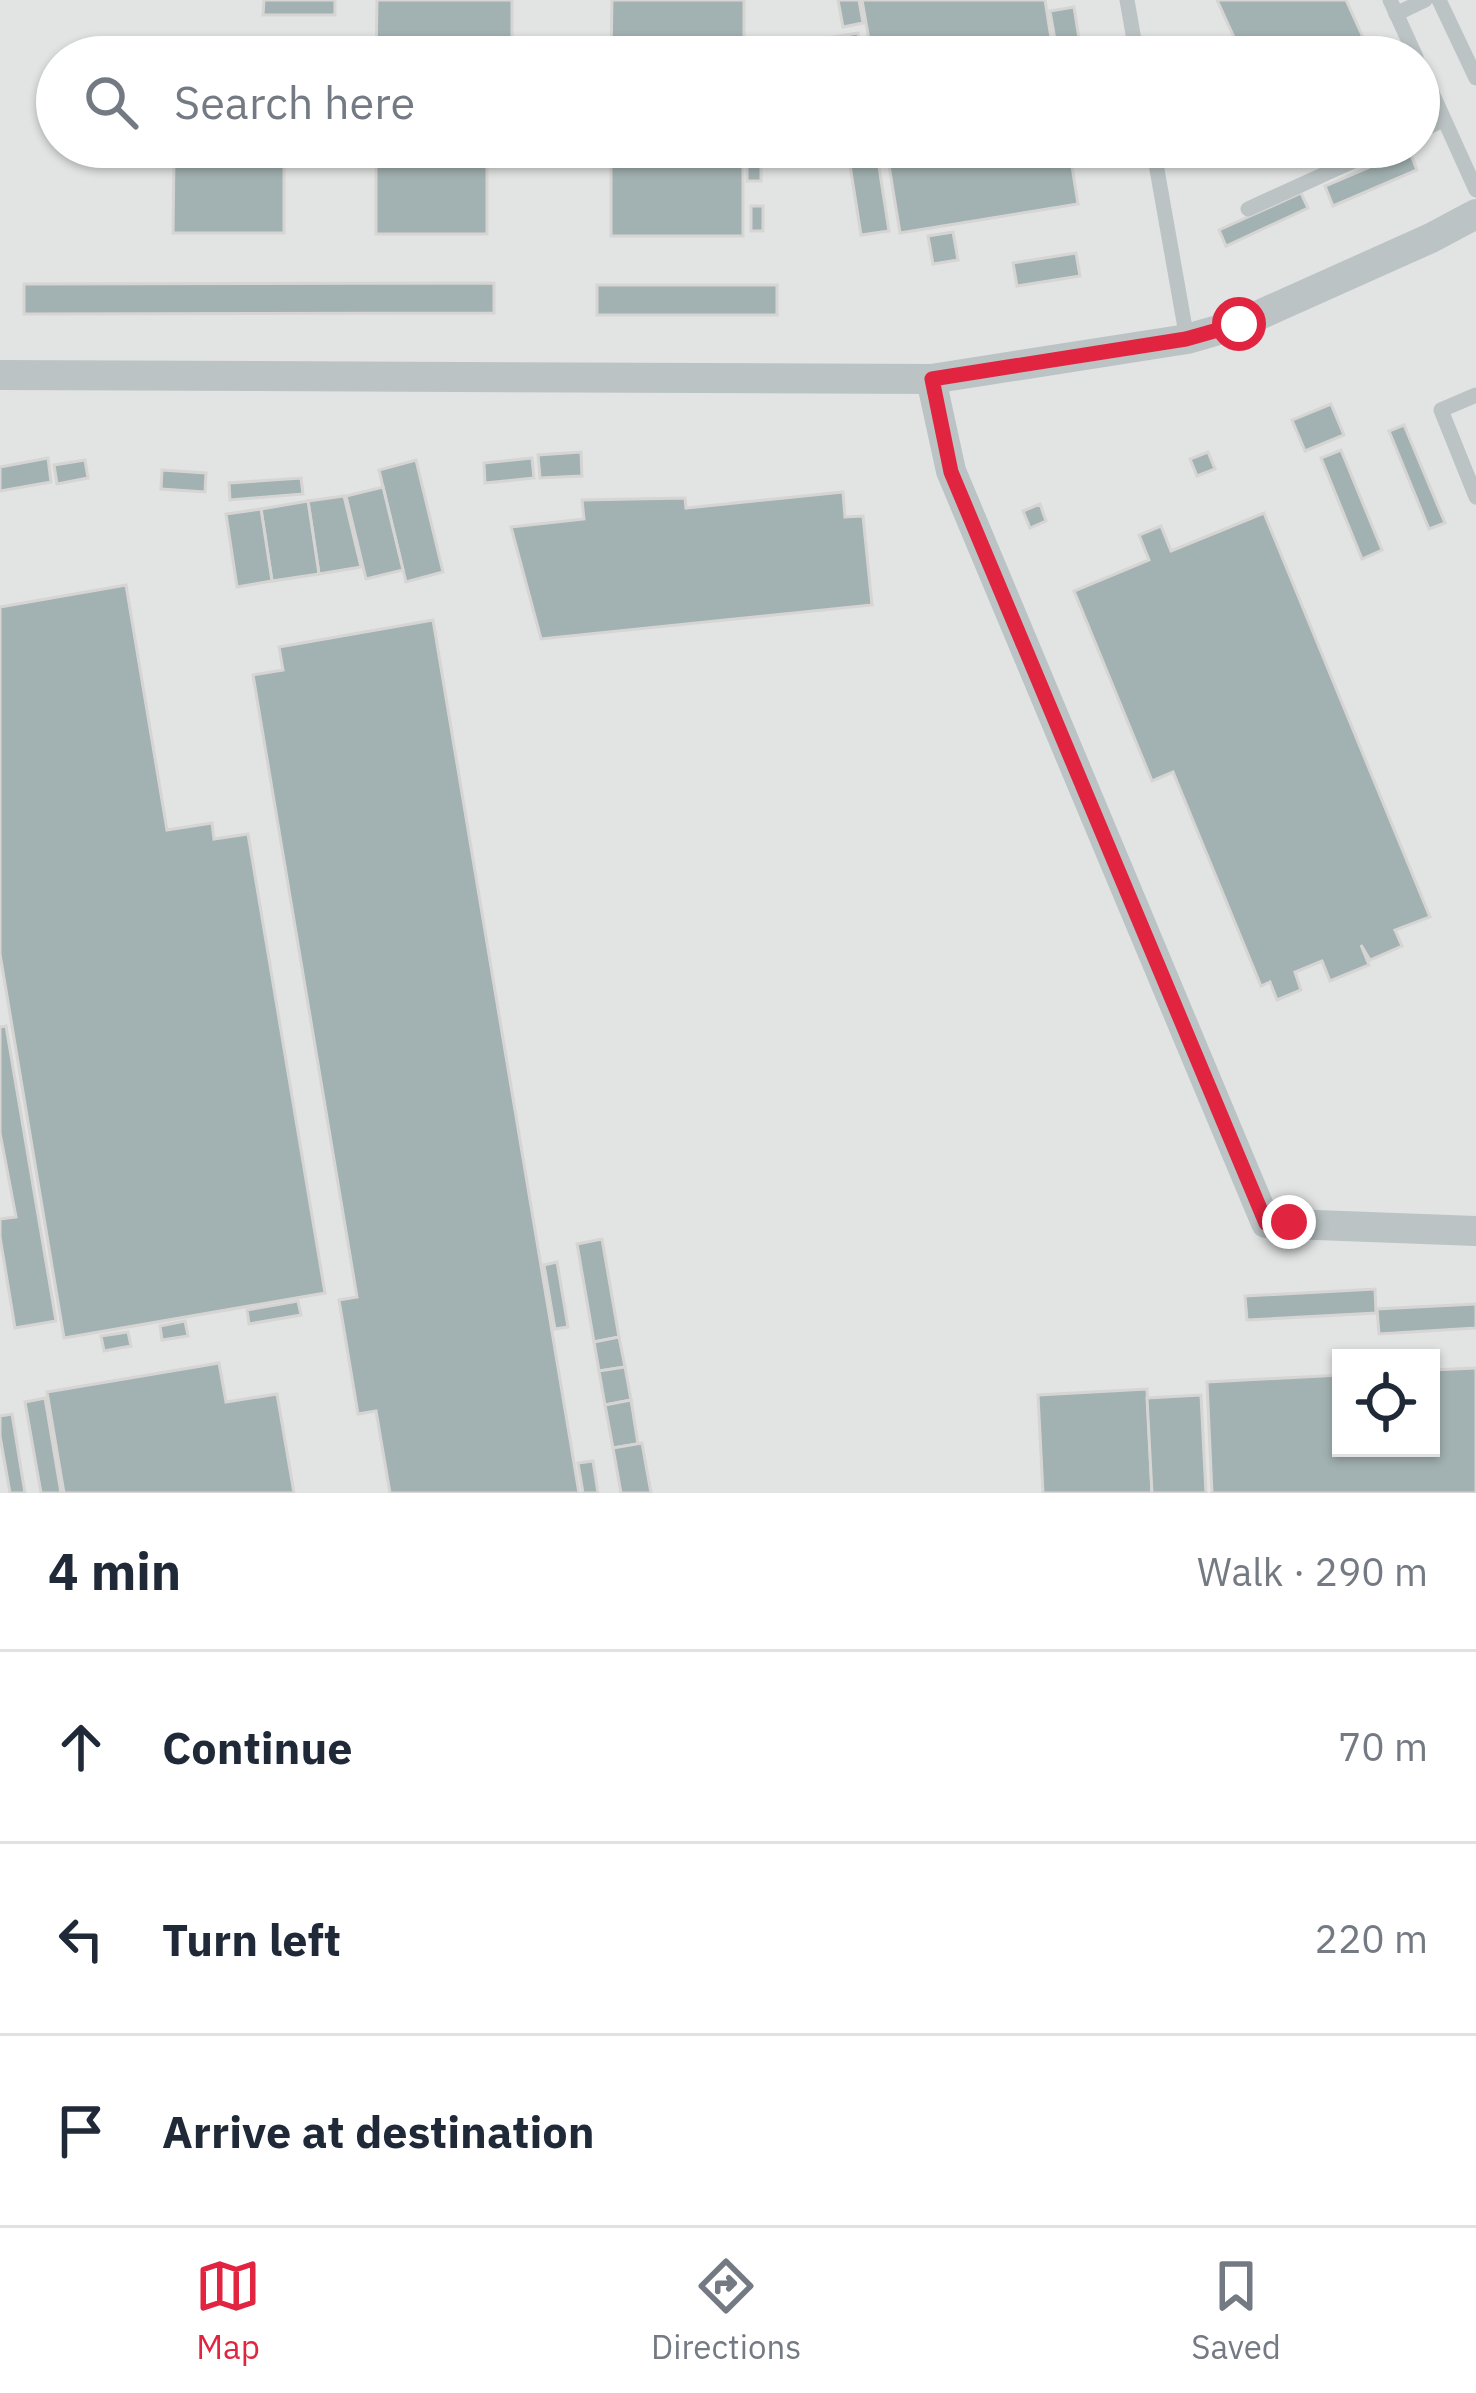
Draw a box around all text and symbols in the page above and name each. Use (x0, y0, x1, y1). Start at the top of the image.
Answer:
search box (36, 36, 1440, 168)
icon: search (78, 69, 144, 135)
text: Search here (174, 73, 415, 131)
route start (1212, 297, 1266, 351)
route end (1262, 1195, 1316, 1249)
map controls (1332, 1349, 1440, 1457)
button: locate (1332, 1349, 1440, 1457)
text: 4 min (48, 1538, 181, 1604)
text: Walk · 290 m (1197, 1546, 1428, 1597)
icon: ahead (48, 1714, 114, 1780)
text: Continue (162, 1718, 353, 1776)
text: 70 m (1338, 1721, 1428, 1772)
icon: left (48, 1906, 114, 1972)
text: Turn left (162, 1910, 341, 1968)
text: 220 m (1315, 1913, 1428, 1964)
icon: arrive (48, 2098, 114, 2164)
text: Arrive at destination (162, 2102, 595, 2160)
tab: Map (195, 2253, 261, 2368)
tab: Directions (651, 2253, 801, 2368)
tab: Saved (1191, 2253, 1281, 2368)

